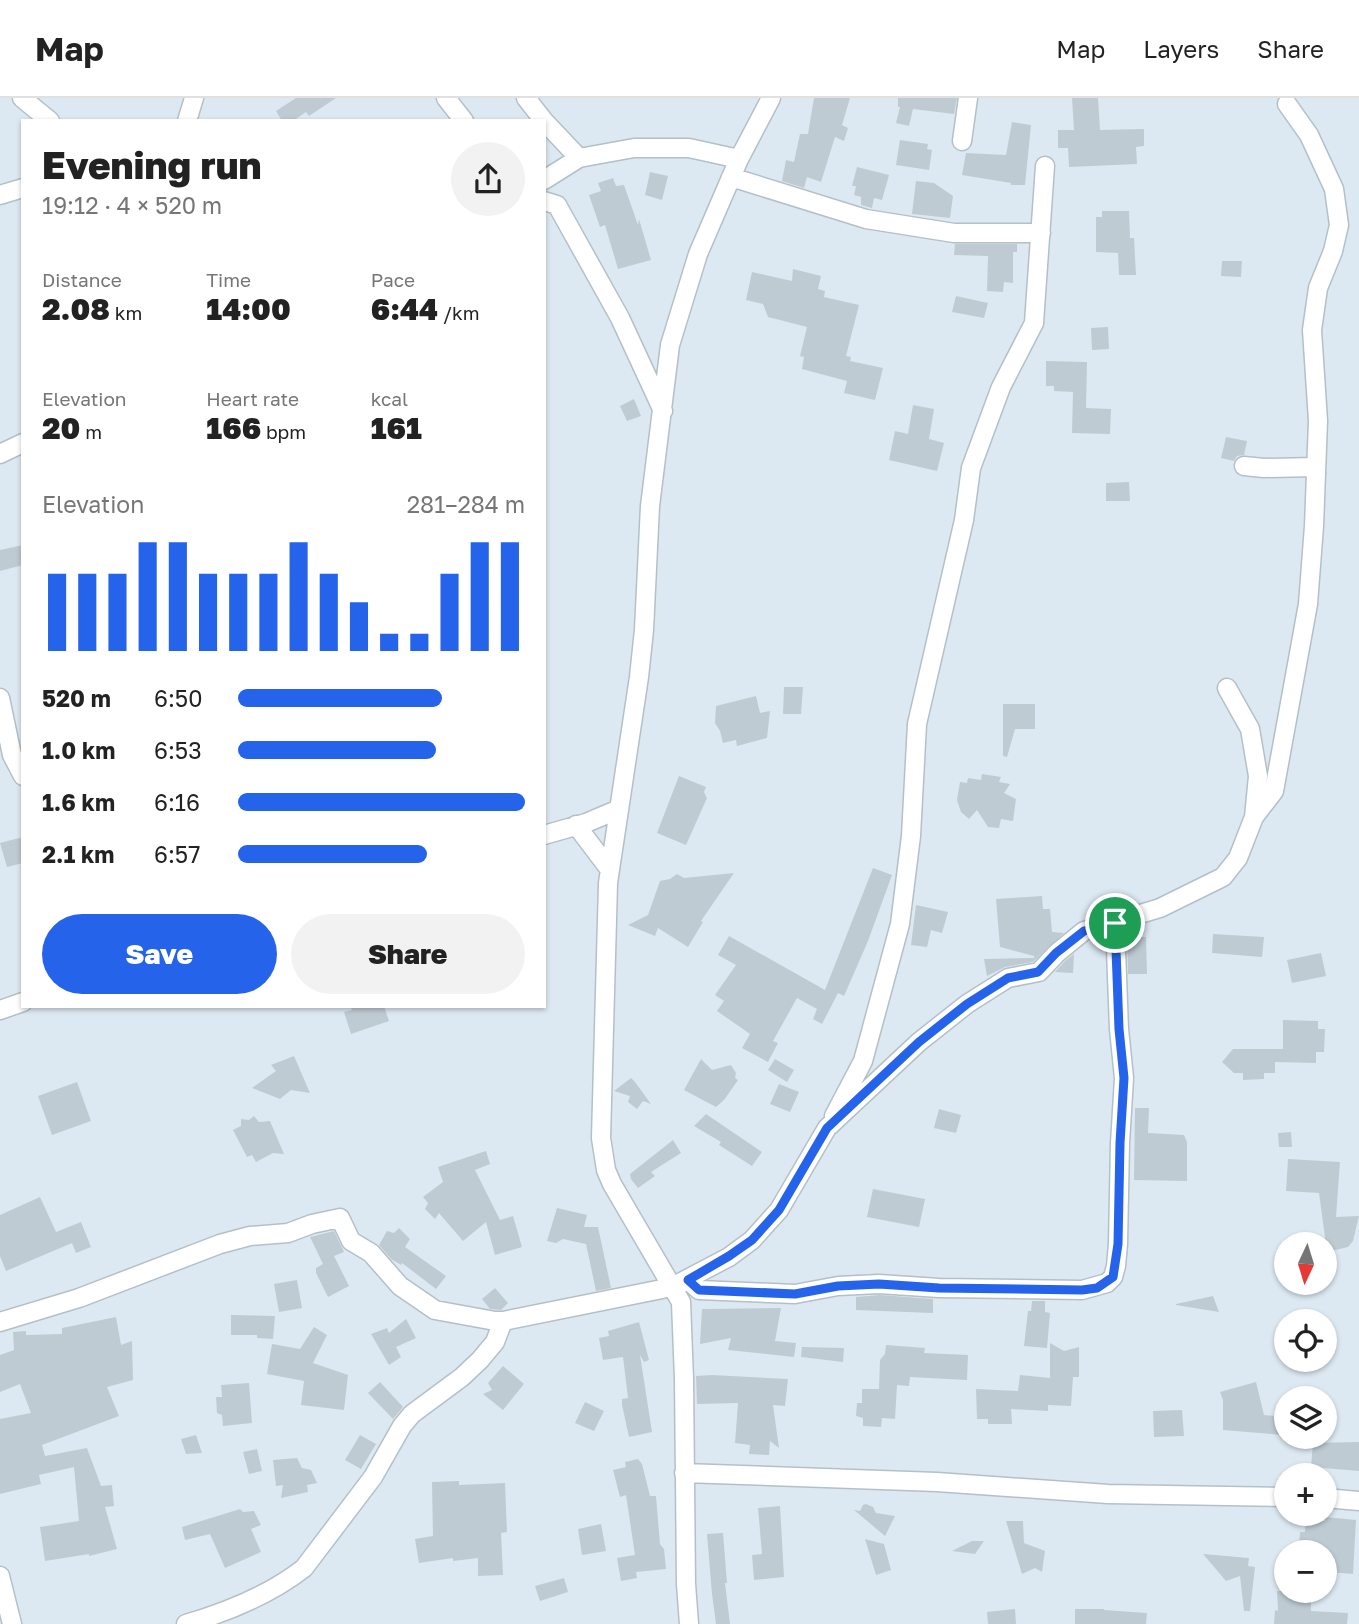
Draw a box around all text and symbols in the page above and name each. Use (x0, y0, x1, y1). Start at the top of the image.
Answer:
text: Map (35, 29, 104, 68)
text: Map (1056, 34, 1105, 63)
text: Layers (1143, 34, 1219, 63)
text: Share (1257, 34, 1324, 63)
text: Evening run (42, 142, 261, 187)
button: share (451, 142, 525, 216)
text: 19:12 · 4 × 520 m (42, 191, 222, 219)
text: Distance (42, 268, 122, 291)
text: Time (206, 268, 251, 291)
text: Pace (371, 268, 415, 291)
text: 2.08 (42, 291, 110, 327)
text: 14:00 (206, 291, 291, 327)
text: 6:44 (371, 291, 438, 327)
text: km (110, 301, 142, 324)
text: /km (438, 301, 480, 324)
text: Elevation (42, 387, 127, 410)
text: Heart rate (206, 387, 299, 410)
text: kcal (371, 387, 408, 410)
text: 20 (42, 410, 80, 446)
text: 166 (206, 410, 261, 446)
text: 161 (371, 410, 422, 446)
text: m (80, 420, 102, 443)
text: bpm (261, 420, 306, 443)
text: Elevation (42, 490, 144, 518)
text: 281–284 m (407, 490, 525, 518)
text: 520 m (42, 684, 111, 712)
text: 6:50 (154, 684, 202, 712)
text: 1.0 km (42, 736, 115, 764)
text: 6:53 (154, 736, 202, 764)
text: 1.6 km (42, 788, 115, 816)
text: 6:16 (154, 788, 200, 816)
text: 2.1 km (42, 840, 114, 868)
text: 6:57 (154, 840, 200, 868)
pin (1085, 893, 1145, 953)
icon: arrive (1096, 904, 1134, 942)
button: Save (42, 914, 277, 994)
button: Share (291, 914, 525, 994)
north arrow (1274, 1232, 1337, 1295)
map controls (1274, 1232, 1337, 1603)
button: locate (1274, 1309, 1337, 1372)
button: layers (1274, 1386, 1337, 1449)
button: + (1274, 1463, 1337, 1526)
button: − (1274, 1540, 1337, 1603)

